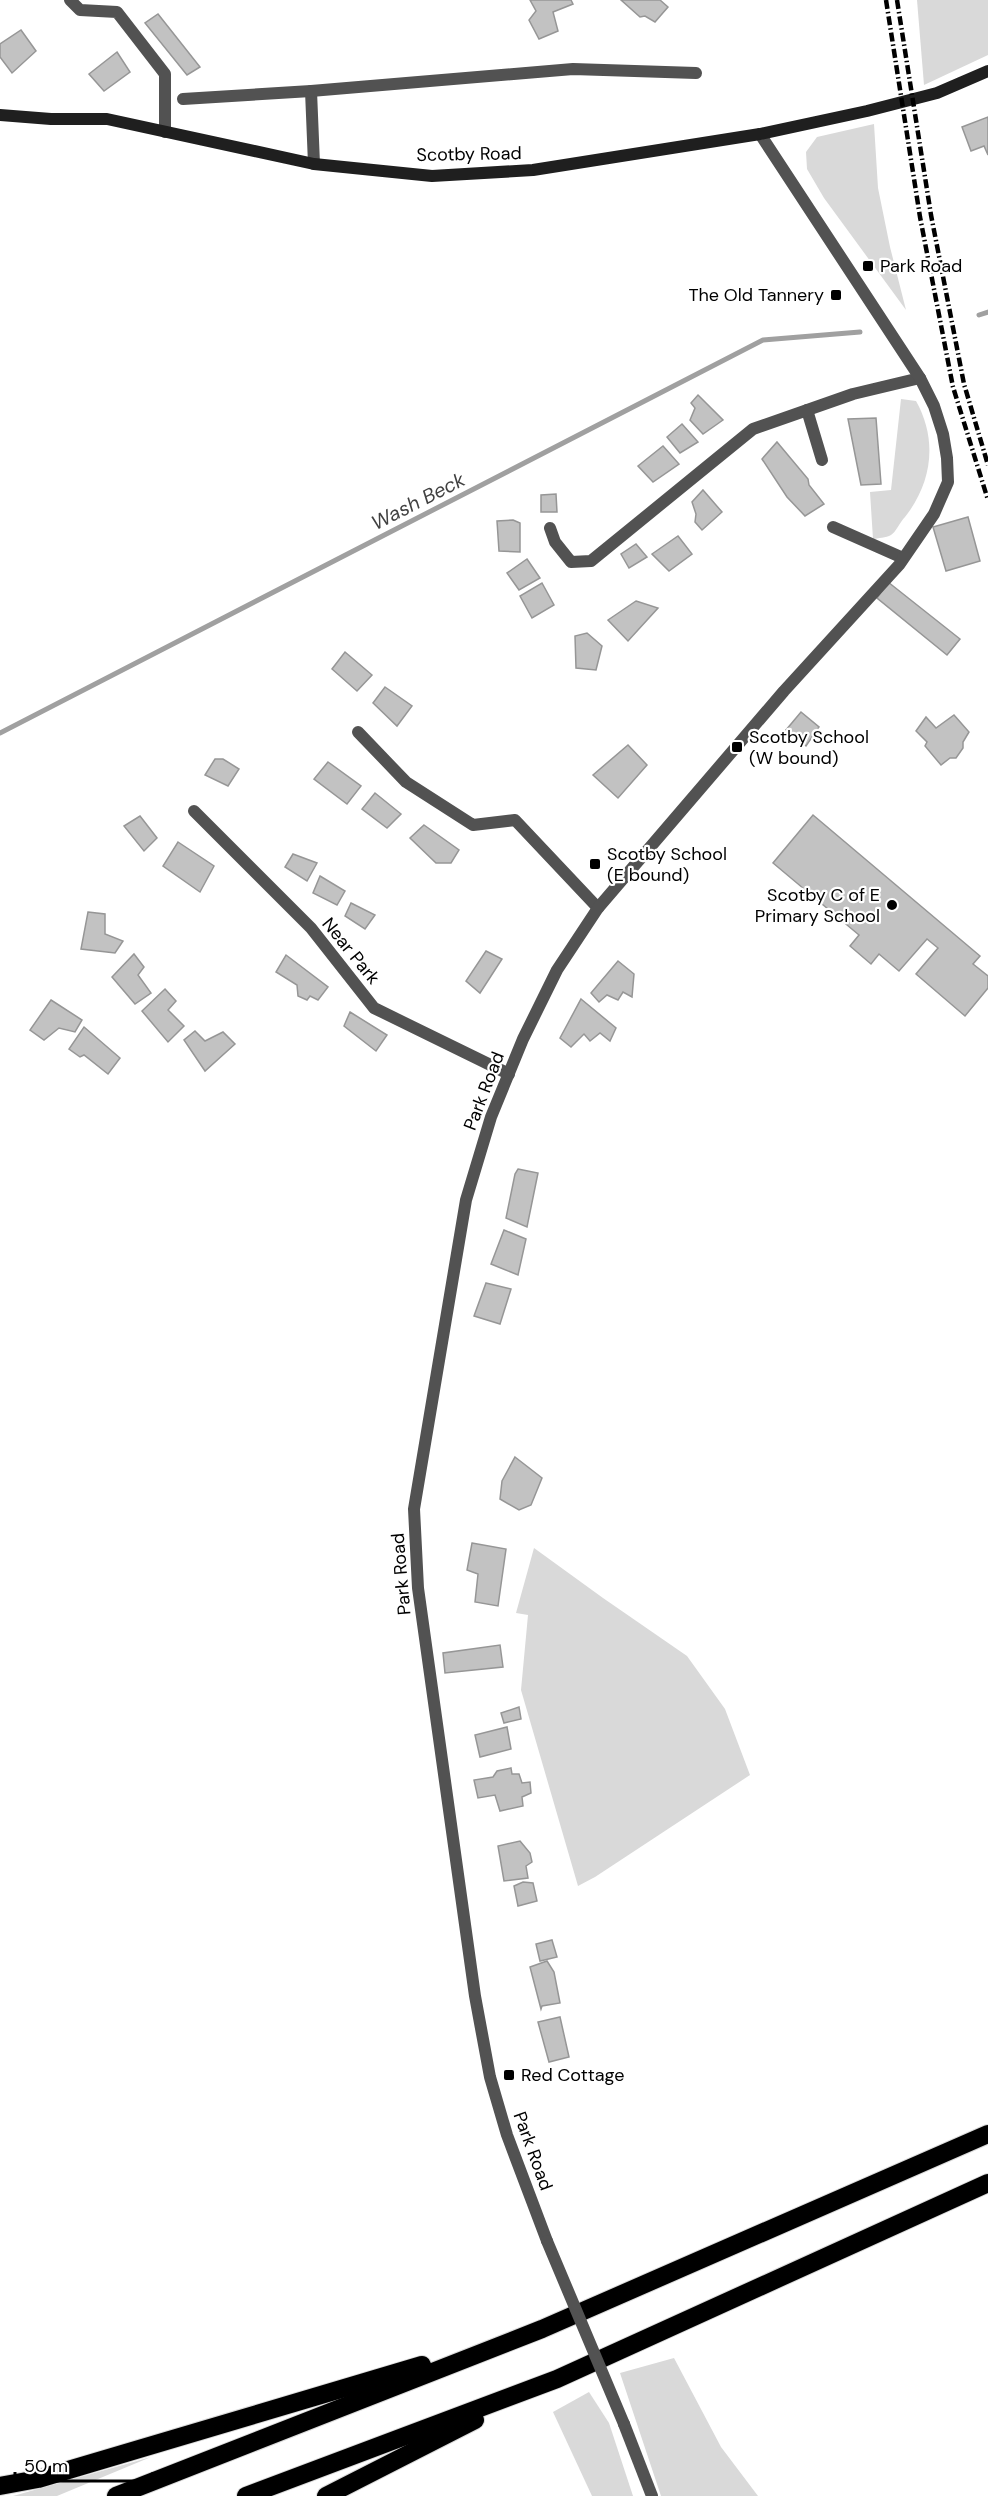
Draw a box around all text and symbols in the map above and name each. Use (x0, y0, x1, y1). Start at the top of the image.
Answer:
street label: Scotby Road (416, 141, 522, 167)
place label: Park Road (880, 254, 962, 278)
marker: Park Road (861, 259, 875, 273)
place label: The Old Tannery (688, 283, 824, 307)
marker: The Old Tannery (829, 288, 843, 302)
water label: Wash Beck (367, 466, 470, 536)
place label: Scotby School (W bound) (749, 725, 869, 770)
marker: Scotby School (W bound) (730, 740, 744, 754)
place label: Scotby School (E bound) (607, 842, 727, 887)
marker: Scotby School (E bound) (588, 857, 602, 871)
place label: Scotby C of E Primary School (755, 883, 880, 928)
marker: Scotby C of E Primary School (885, 898, 899, 912)
street label: Near Park (317, 913, 385, 989)
street label: Park Road (458, 1048, 510, 1134)
street label: Park Road (385, 1532, 417, 1616)
place label: Red Cottage (521, 2063, 624, 2087)
marker: Red Cottage (502, 2068, 516, 2082)
street label: Park Road (508, 2108, 558, 2194)
scale bar (15, 2445, 153, 2483)
text: 50 m (24, 2454, 68, 2478)

